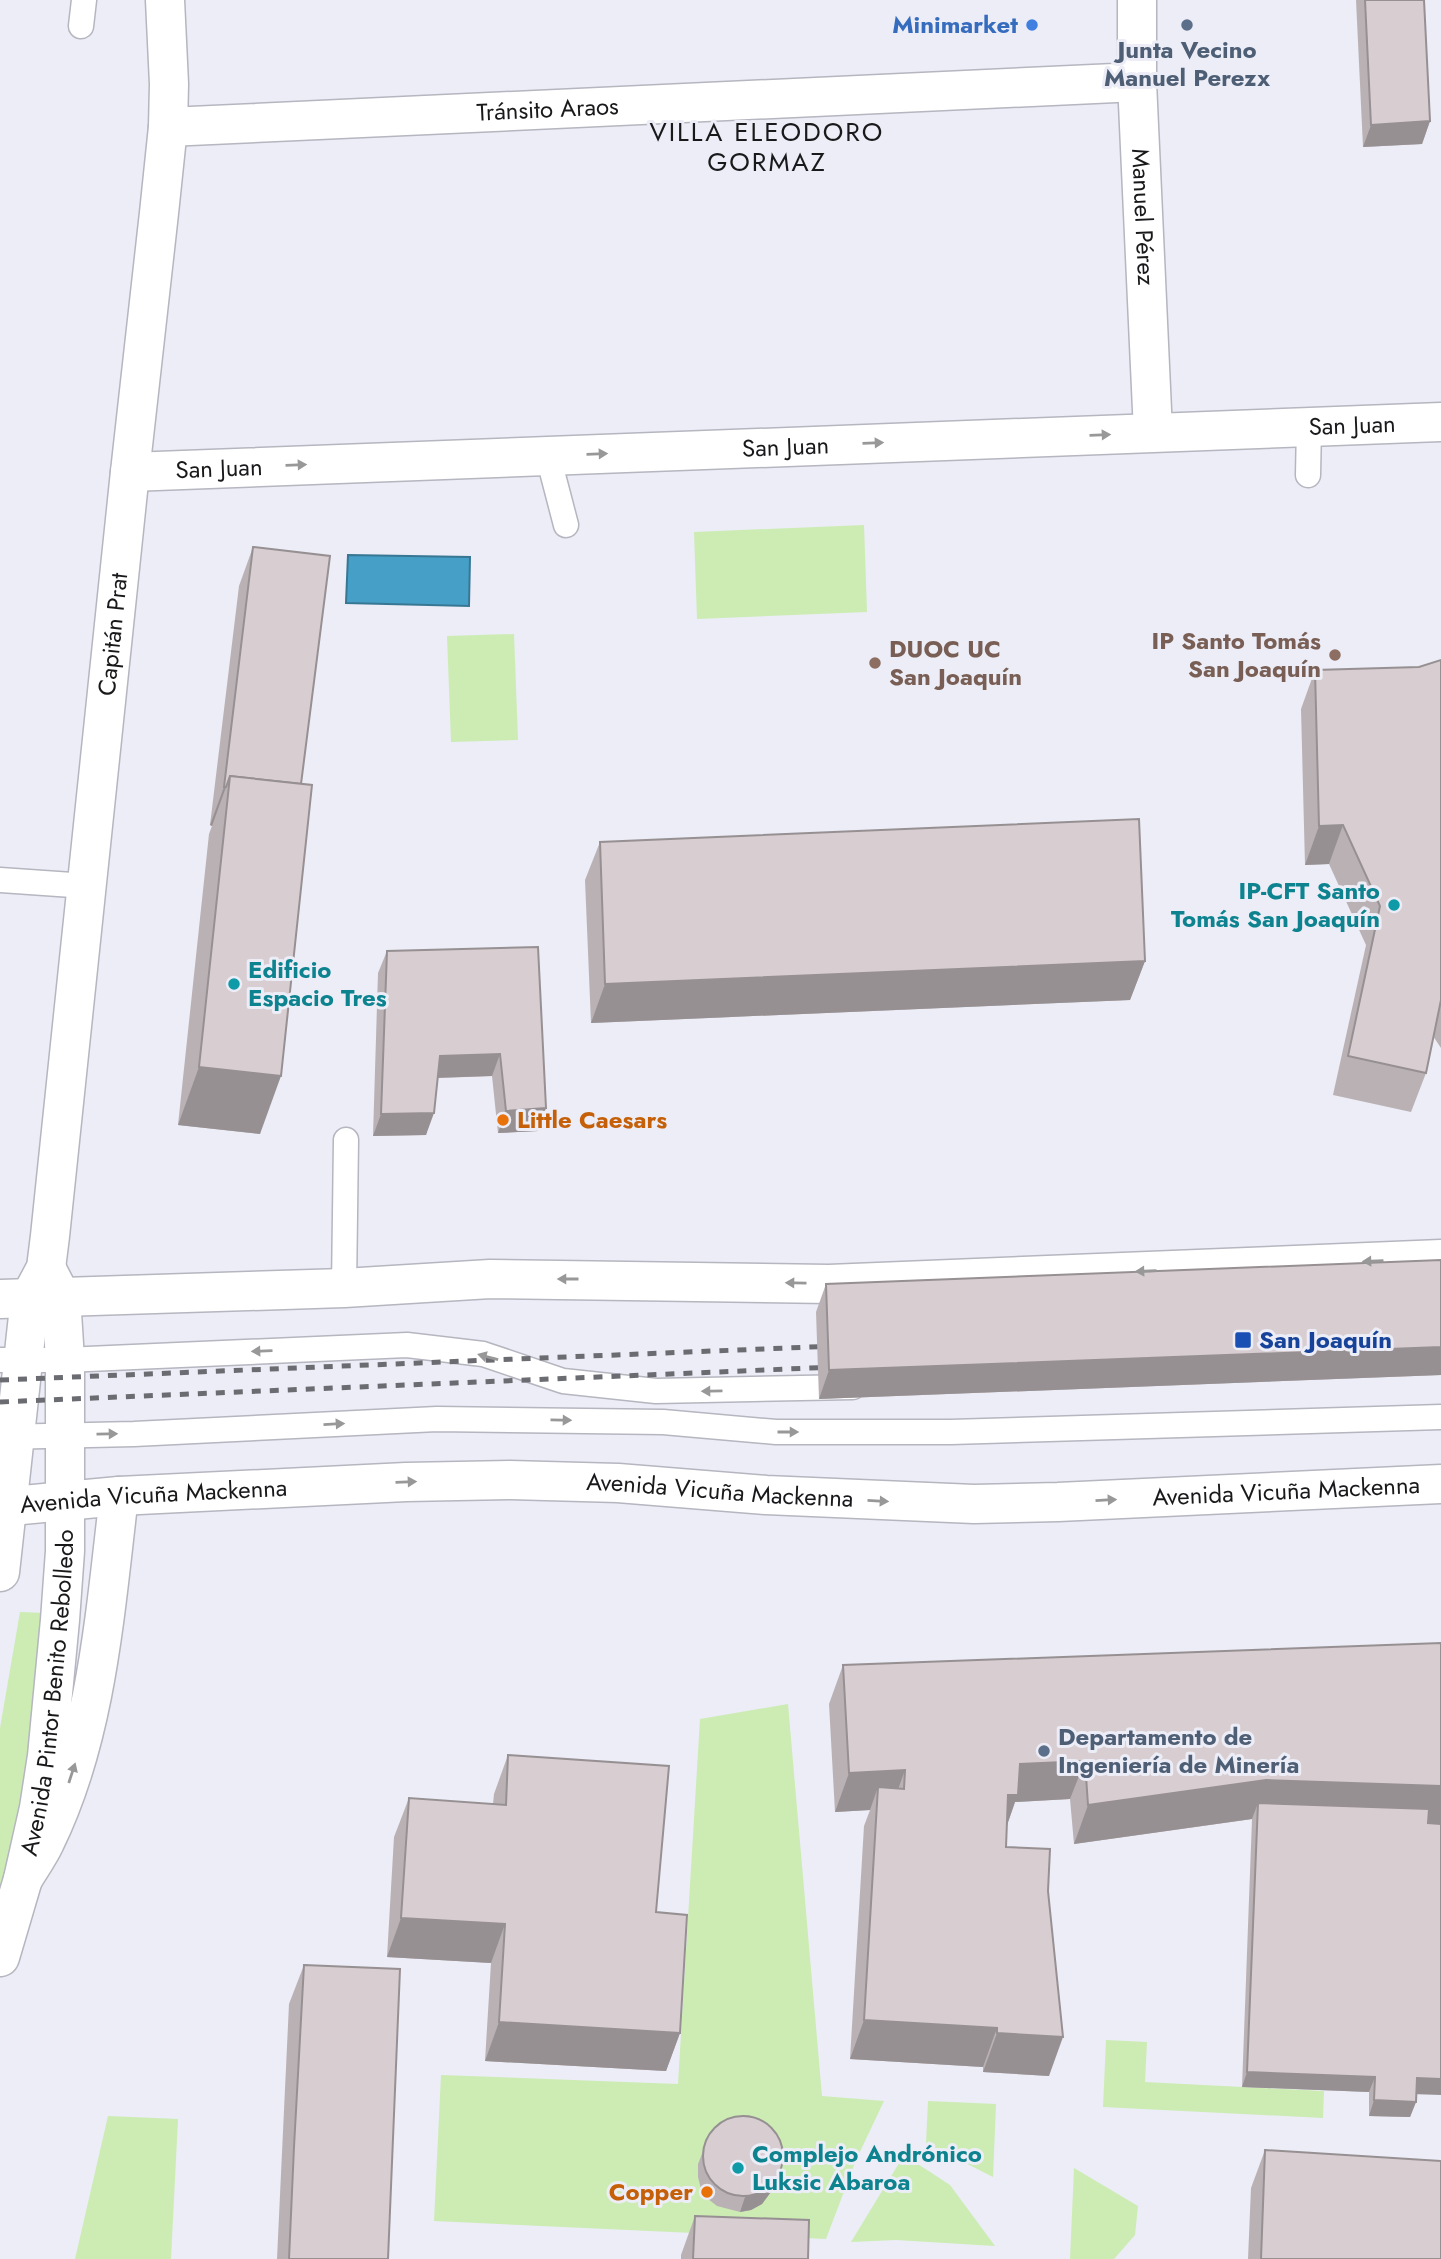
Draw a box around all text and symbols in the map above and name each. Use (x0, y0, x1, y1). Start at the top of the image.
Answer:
place label: Minimarket (892, 7, 1018, 42)
marker: Minimarket (1024, 17, 1040, 33)
marker: Junta Vecino Manuel Perezx (1179, 17, 1195, 33)
place label: Junta Vecino Manuel Perezx (1104, 32, 1270, 95)
street label: Tránsito Araos (476, 88, 619, 130)
district label: VILLA ELEODORO GORMAZ (650, 113, 884, 181)
street label: Manuel Pérez (1123, 148, 1164, 286)
street label: San Juan (1308, 406, 1396, 444)
street label: San Juan (741, 427, 830, 466)
one-way arrow (1090, 429, 1112, 440)
one-way arrow (862, 438, 884, 449)
one-way arrow (586, 448, 608, 459)
street label: San Juan (175, 449, 263, 487)
one-way arrow (285, 460, 307, 471)
street label: Capitán Prat (89, 571, 136, 697)
place label: IP Santo Tomás San Joaquín (1152, 623, 1321, 686)
place label: DUOC UC San Joaquín (889, 631, 1022, 694)
marker: IP Santo Tomás San Joaquín (1327, 647, 1343, 663)
marker: DUOC UC San Joaquín (867, 655, 883, 671)
place label: IP-CFT Santo Tomás San Joaquín (1171, 873, 1380, 936)
marker: IP-CFT Santo Tomás San Joaquín (1386, 897, 1402, 913)
place label: Edificio Espacio Tres (248, 952, 387, 1015)
marker: Edificio Espacio Tres (226, 976, 242, 992)
place label: Little Caesars (517, 1102, 667, 1137)
marker: Little Caesars (495, 1112, 511, 1128)
one-way arrow (1362, 1256, 1384, 1267)
one-way arrow (1134, 1265, 1156, 1276)
one-way arrow (557, 1273, 579, 1285)
one-way arrow (785, 1278, 807, 1289)
place label: San Joaquín (1259, 1322, 1392, 1357)
marker: San Joaquín (1233, 1330, 1253, 1350)
one-way arrow (251, 1345, 273, 1356)
one-way arrow (477, 1351, 499, 1362)
one-way arrow (700, 1385, 722, 1397)
one-way arrow (551, 1415, 573, 1426)
one-way arrow (323, 1418, 345, 1429)
one-way arrow (778, 1426, 800, 1438)
one-way arrow (96, 1429, 118, 1440)
street label: Avenida Vicuña Mackenna (586, 1464, 854, 1516)
street label: Avenida Vicuña Mackenna (1151, 1467, 1421, 1515)
street label: Avenida Vicuña Mackenna (18, 1470, 288, 1522)
one-way arrow (396, 1476, 418, 1487)
one-way arrow (867, 1495, 889, 1506)
one-way arrow (1095, 1495, 1117, 1506)
street label: Avenida Pintor Benito Rebolledo (11, 1529, 82, 1859)
place label: Departamento de Ingeniería de Minería (1058, 1719, 1299, 1782)
marker: Departamento de Ingeniería de Minería (1036, 1743, 1052, 1759)
one-way arrow (67, 1762, 78, 1783)
place label: Complejo Andrónico Luksic Abaroa (752, 2136, 982, 2199)
marker: Complejo Andrónico Luksic Abaroa (730, 2160, 746, 2176)
place label: Copper (609, 2174, 693, 2209)
marker: Copper (699, 2184, 715, 2200)

